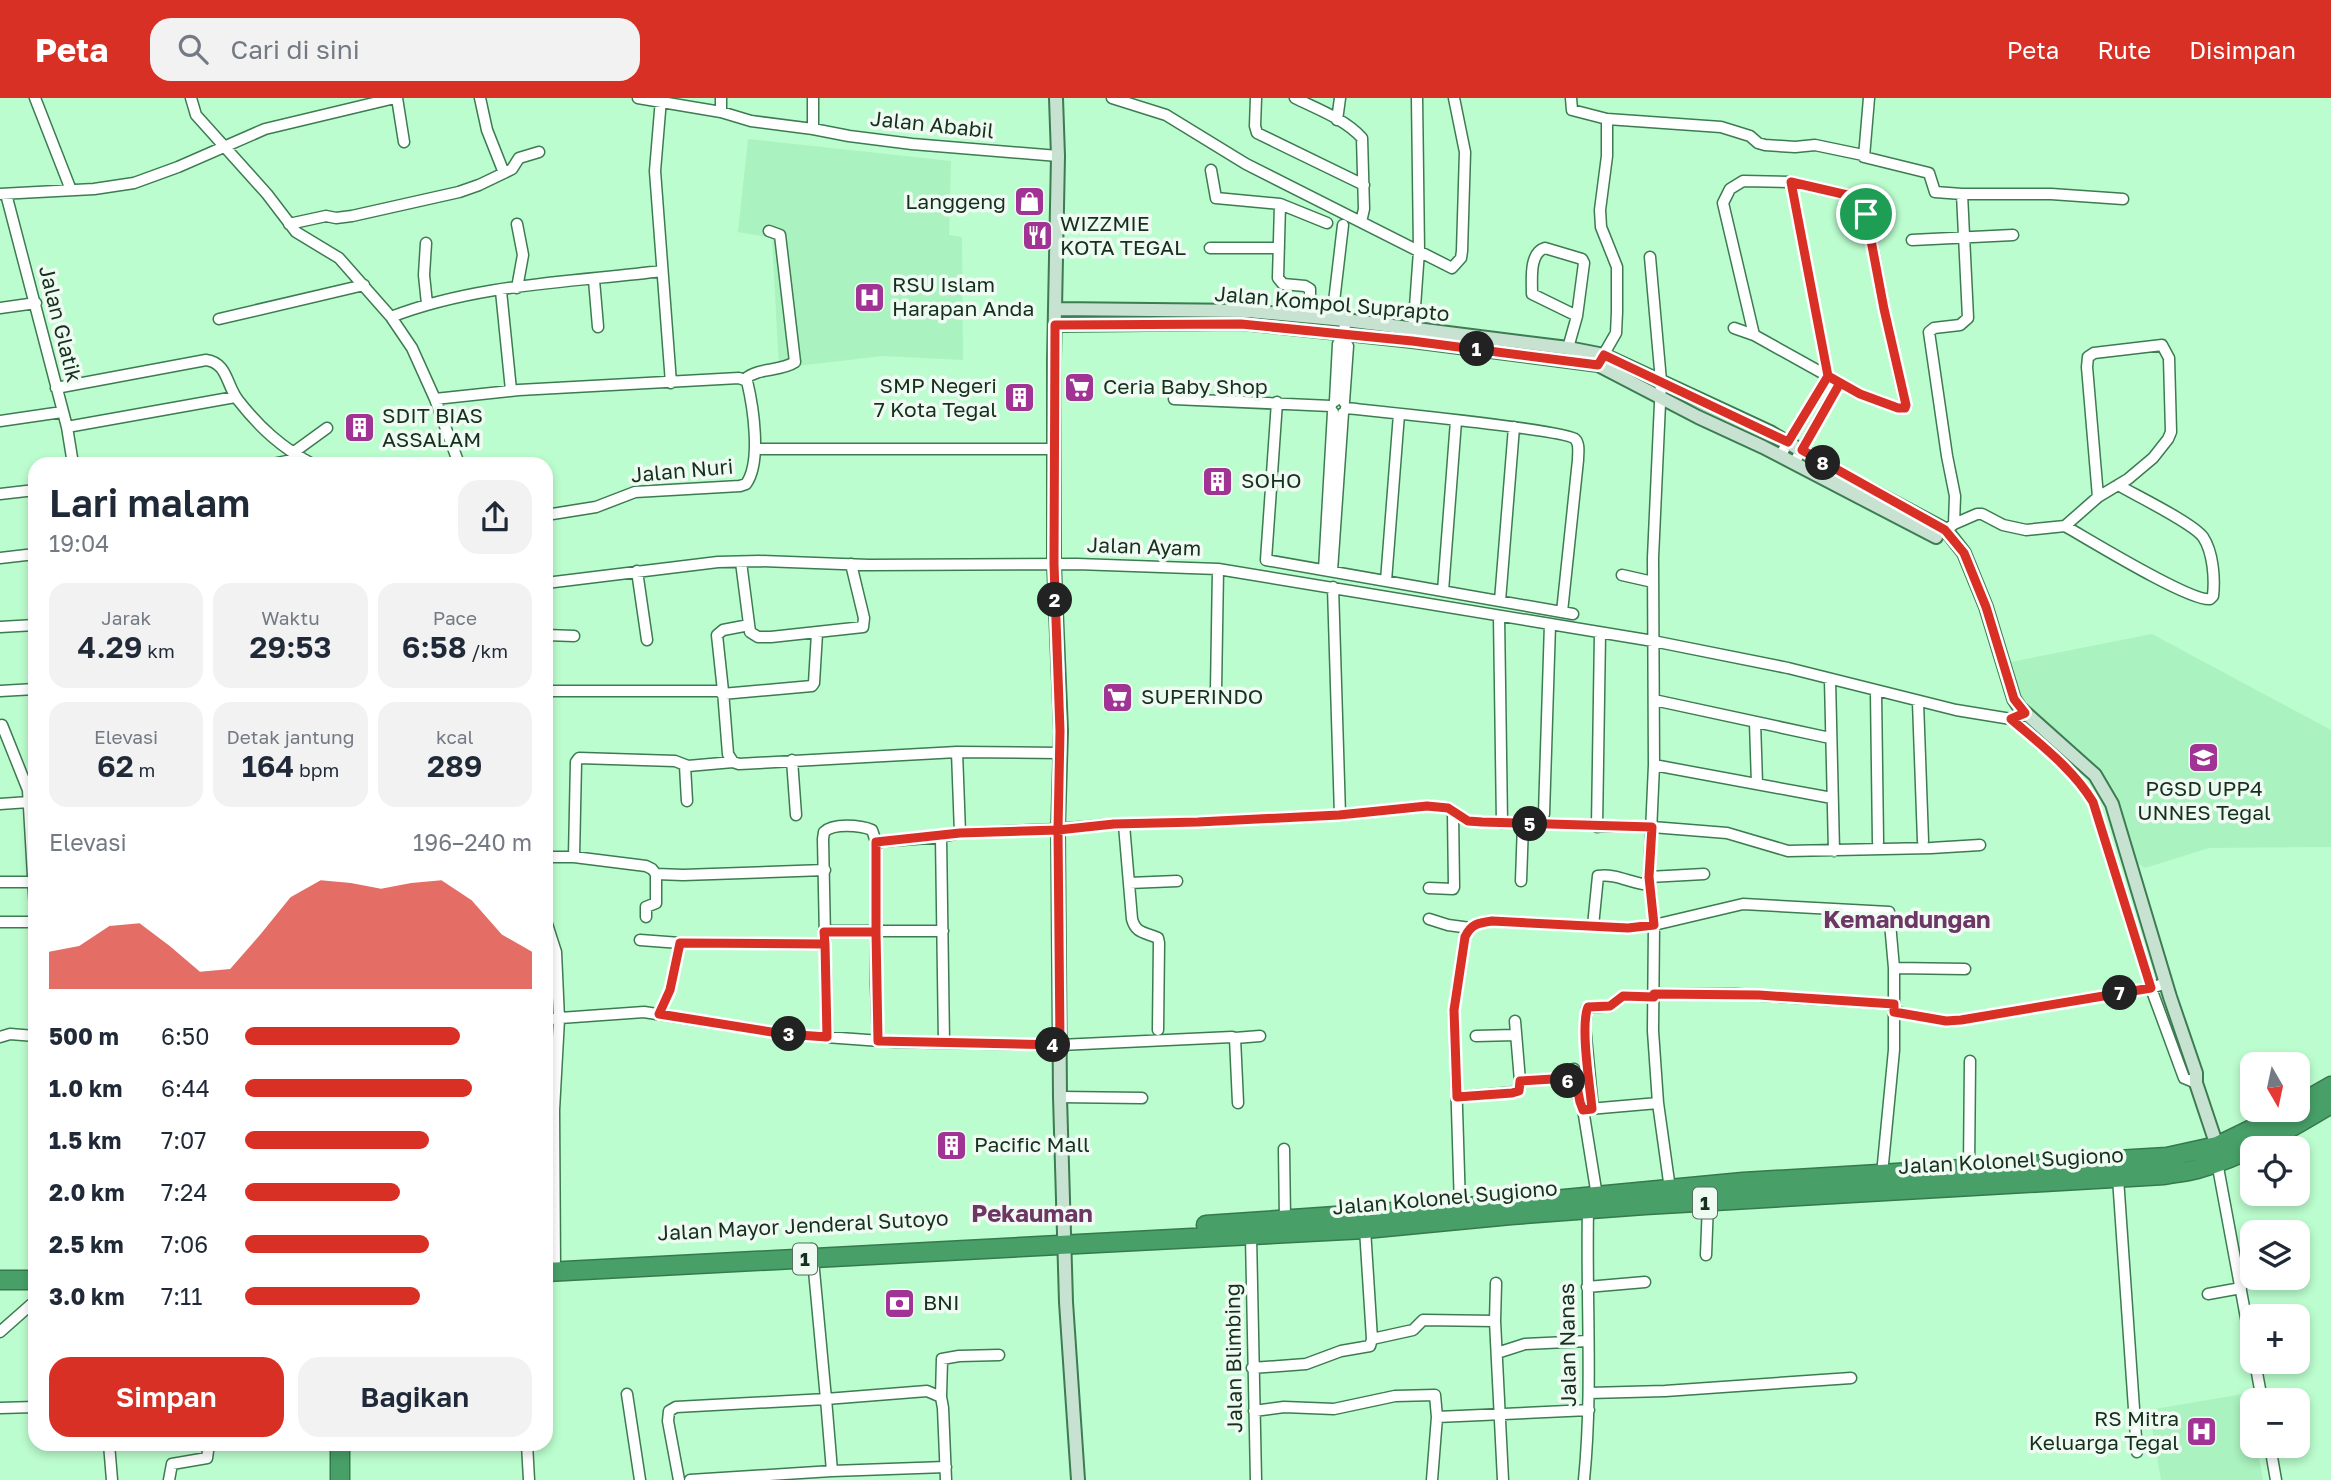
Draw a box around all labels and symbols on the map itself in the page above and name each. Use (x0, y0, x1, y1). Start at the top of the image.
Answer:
street label: Jalan Ababil (869, 105, 995, 143)
pin (1836, 184, 1896, 244)
shop icon: Langgeng (1012, 185, 1046, 219)
place label: Langgeng (905, 188, 1006, 214)
place label: WIZZMIE KOTA TEGAL (1060, 210, 1186, 260)
restaurant icon: WIZZMIE KOTA TEGAL (1020, 219, 1054, 253)
street label: Jalan Glatik (34, 263, 88, 385)
place label: RSU Islam Harapan Anda (892, 271, 1034, 321)
hospital icon: RSU Islam Harapan Anda (852, 280, 886, 314)
street label: Jalan Kompol Suprapto (1213, 280, 1451, 326)
pin: 1 (1460, 331, 1494, 366)
supermarket icon: Ceria Baby Shop (1063, 370, 1097, 404)
place label: SMP Negeri 7 Kota Tegal (874, 372, 997, 422)
place label: Ceria Baby Shop (1103, 373, 1268, 399)
building icon: SMP Negeri 7 Kota Tegal (1003, 381, 1037, 415)
place label: SDIT BIAS ASSALAM (382, 402, 483, 452)
building icon: SDIT BIAS ASSALAM (342, 411, 376, 445)
pin: 8 (1806, 446, 1840, 480)
street label: Jalan Nuri (630, 453, 734, 487)
building icon: SOHO (1201, 464, 1235, 498)
place label: SOHO (1241, 467, 1301, 493)
street label: Jalan Ayam (1086, 531, 1202, 561)
pin: 2 (1038, 582, 1072, 618)
supermarket icon: SUPERINDO (1101, 680, 1135, 714)
place label: SUPERINDO (1141, 683, 1263, 709)
school or university icon: PGSD UPP4 UNNES Tegal (2187, 740, 2221, 774)
place label: PGSD UPP4 UNNES Tegal (2137, 775, 2271, 825)
pin: 5 (1512, 806, 1548, 842)
district label: Kemandungan (1823, 904, 1991, 933)
pin: 7 (2102, 976, 2138, 1010)
pin: 3 (772, 1016, 806, 1052)
pin: 4 (1036, 1028, 1070, 1062)
north arrow (2240, 1052, 2310, 1122)
pin: 6 (1550, 1063, 1586, 1098)
building icon: Pacific Mall (934, 1128, 968, 1162)
place label: Pacific Mall (974, 1131, 1090, 1157)
street label: Jalan Kolonel Sugiono (1897, 1141, 2124, 1179)
street label: Jalan Kolonel Sugiono (1331, 1174, 1559, 1220)
road number: 1 (1693, 1188, 1717, 1218)
district label: Pekauman (971, 1198, 1093, 1227)
street label: Jalan Mayor Jenderal Sutoyo (657, 1204, 949, 1246)
road number: 1 (793, 1244, 817, 1274)
street label: Jalan Blimbing (1219, 1283, 1247, 1433)
street label: Jalan Nanas (1553, 1283, 1581, 1407)
bank icon: BNI (883, 1286, 917, 1320)
place label: BNI (923, 1289, 960, 1315)
place label: RS Mitra Keluarga Tegal (2029, 1405, 2179, 1455)
hospital icon: RS Mitra Keluarga Tegal (2185, 1414, 2219, 1448)

